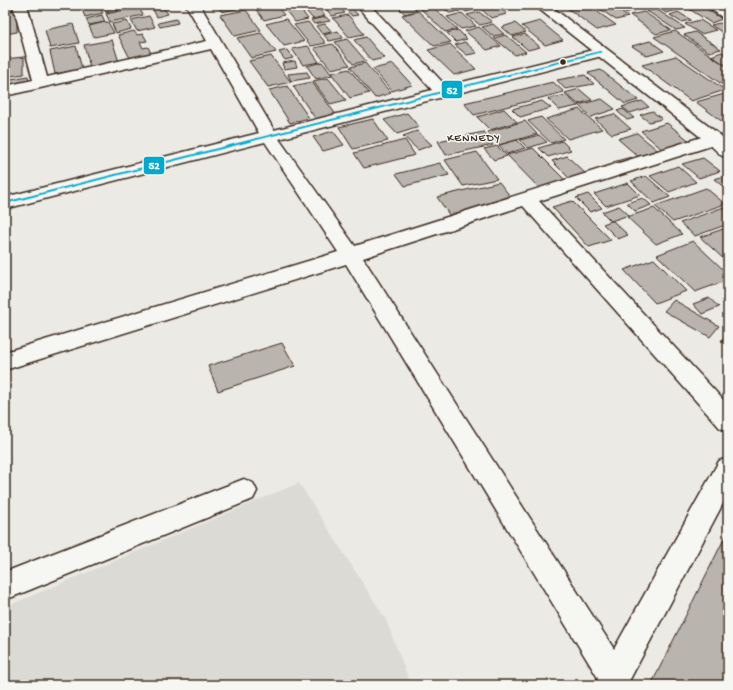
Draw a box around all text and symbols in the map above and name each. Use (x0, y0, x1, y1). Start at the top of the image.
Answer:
unlabelled marker (558, 57, 568, 67)
line badge: 52 (441, 80, 463, 99)
text: 52 (446, 86, 458, 98)
district label: KENNEDY (447, 133, 501, 145)
line badge: 52 (143, 156, 165, 175)
text: 52 (148, 161, 160, 173)

